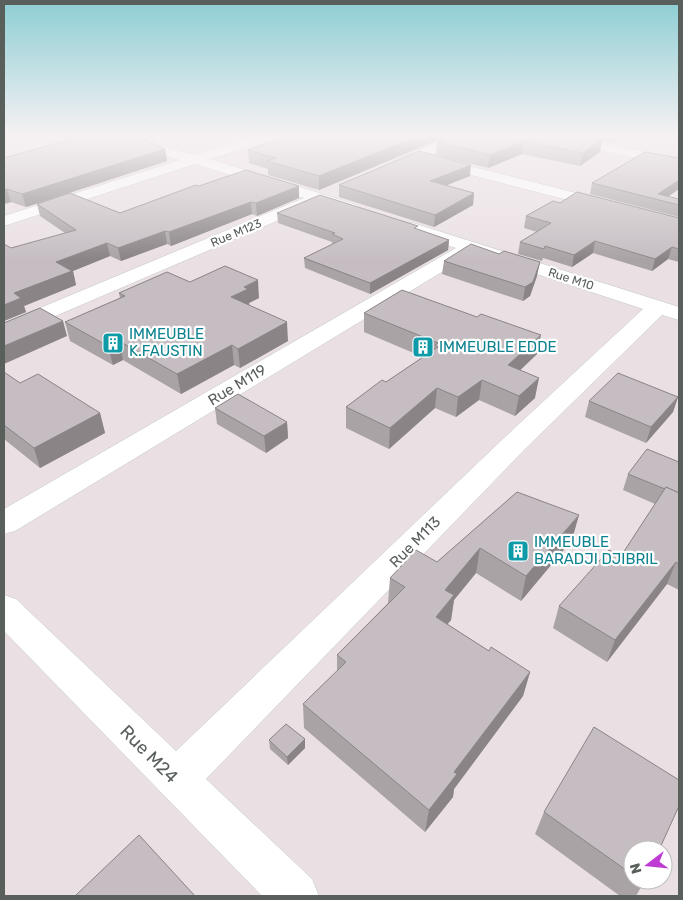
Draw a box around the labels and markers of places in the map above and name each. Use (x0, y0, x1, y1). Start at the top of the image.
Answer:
place label: IMMEUBLE K.FAUSTIN (129, 325, 204, 360)
building icon: IMMEUBLE K.FAUSTIN (101, 331, 125, 355)
building icon: IMMEUBLE EDDE (411, 335, 435, 359)
place label: IMMEUBLE EDDE (439, 338, 557, 356)
place label: IMMEUBLE BARADJI DJIBRIL (534, 533, 658, 568)
building icon: IMMEUBLE BARADJI DJIBRIL (506, 539, 530, 563)

